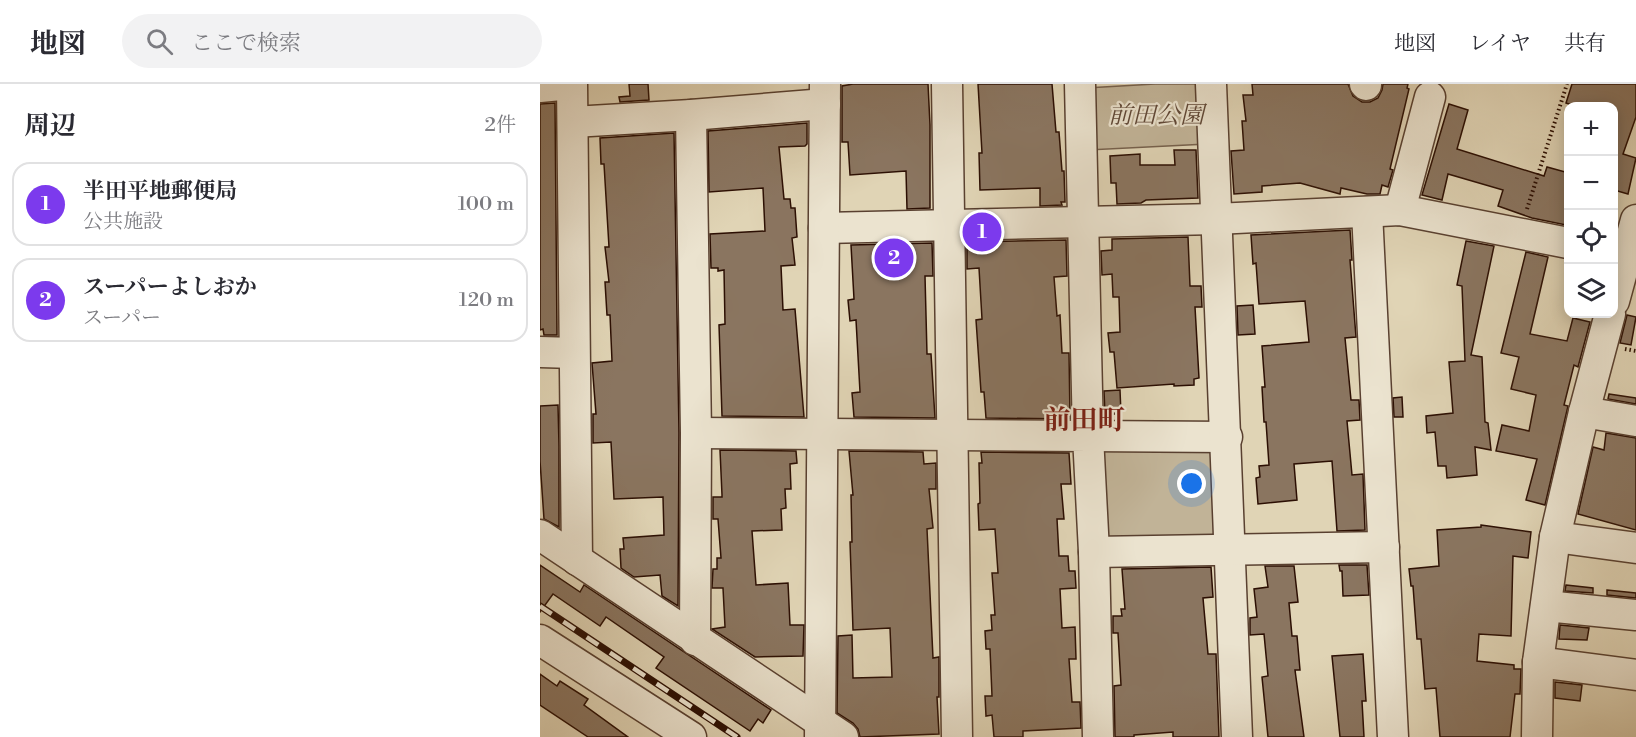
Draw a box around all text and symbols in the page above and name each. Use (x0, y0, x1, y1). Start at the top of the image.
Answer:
search box (122, 14, 542, 68)
icon: search (143, 25, 176, 58)
text: 地図 (30, 27, 86, 62)
text: ここで検索 (191, 30, 301, 57)
text: 地図 (1394, 31, 1436, 57)
text: レイヤ (1469, 31, 1531, 57)
text: 共有 (1564, 31, 1606, 57)
park label: 前田公園 (1108, 101, 1208, 131)
map controls (1564, 102, 1618, 318)
button: + (1564, 102, 1618, 156)
text: 周辺 (24, 110, 76, 142)
text: 2件 (485, 113, 516, 138)
button: − (1564, 156, 1618, 210)
text: 半田平地郵便局 (83, 178, 237, 205)
text: 1 (41, 192, 50, 217)
text: 100 m (458, 192, 514, 217)
text: 公共施設 (83, 210, 163, 235)
pin: 1 (962, 210, 1002, 254)
button: locate (1564, 210, 1618, 264)
pin: 2 (874, 236, 914, 280)
button: layers (1564, 264, 1618, 318)
text: スーパーよしおか (83, 274, 257, 301)
text: 2 (39, 288, 52, 313)
text: 120 m (459, 288, 514, 313)
text: スーパー (83, 306, 161, 331)
district label: 前田町 (1044, 404, 1125, 438)
your location (1177, 469, 1206, 498)

